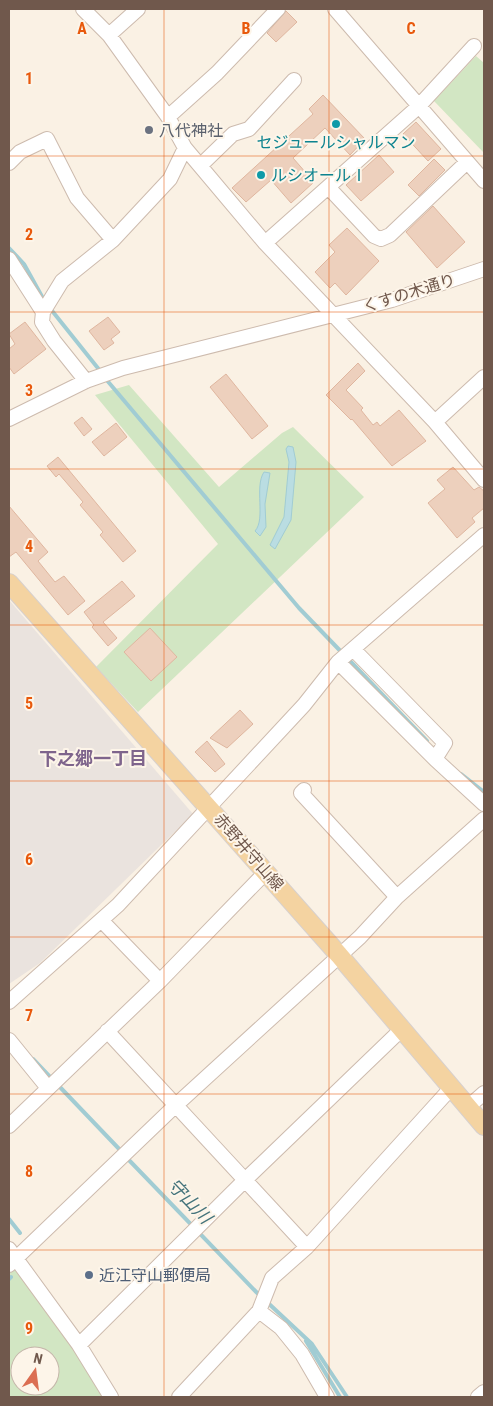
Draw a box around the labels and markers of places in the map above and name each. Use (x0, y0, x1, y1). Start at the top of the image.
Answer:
marker: セジュールシャルマン (330, 118, 342, 130)
place label: 八代神社 (159, 121, 223, 140)
marker: 八代神社 (143, 124, 155, 136)
place label: セジュールシャルマン (257, 133, 415, 152)
place label: ルシオールⅠ (271, 166, 367, 185)
marker: ルシオールⅠ (255, 169, 267, 181)
place label: 近江守山郵便局 (99, 1266, 211, 1285)
marker: 近江守山郵便局 (83, 1269, 95, 1281)

